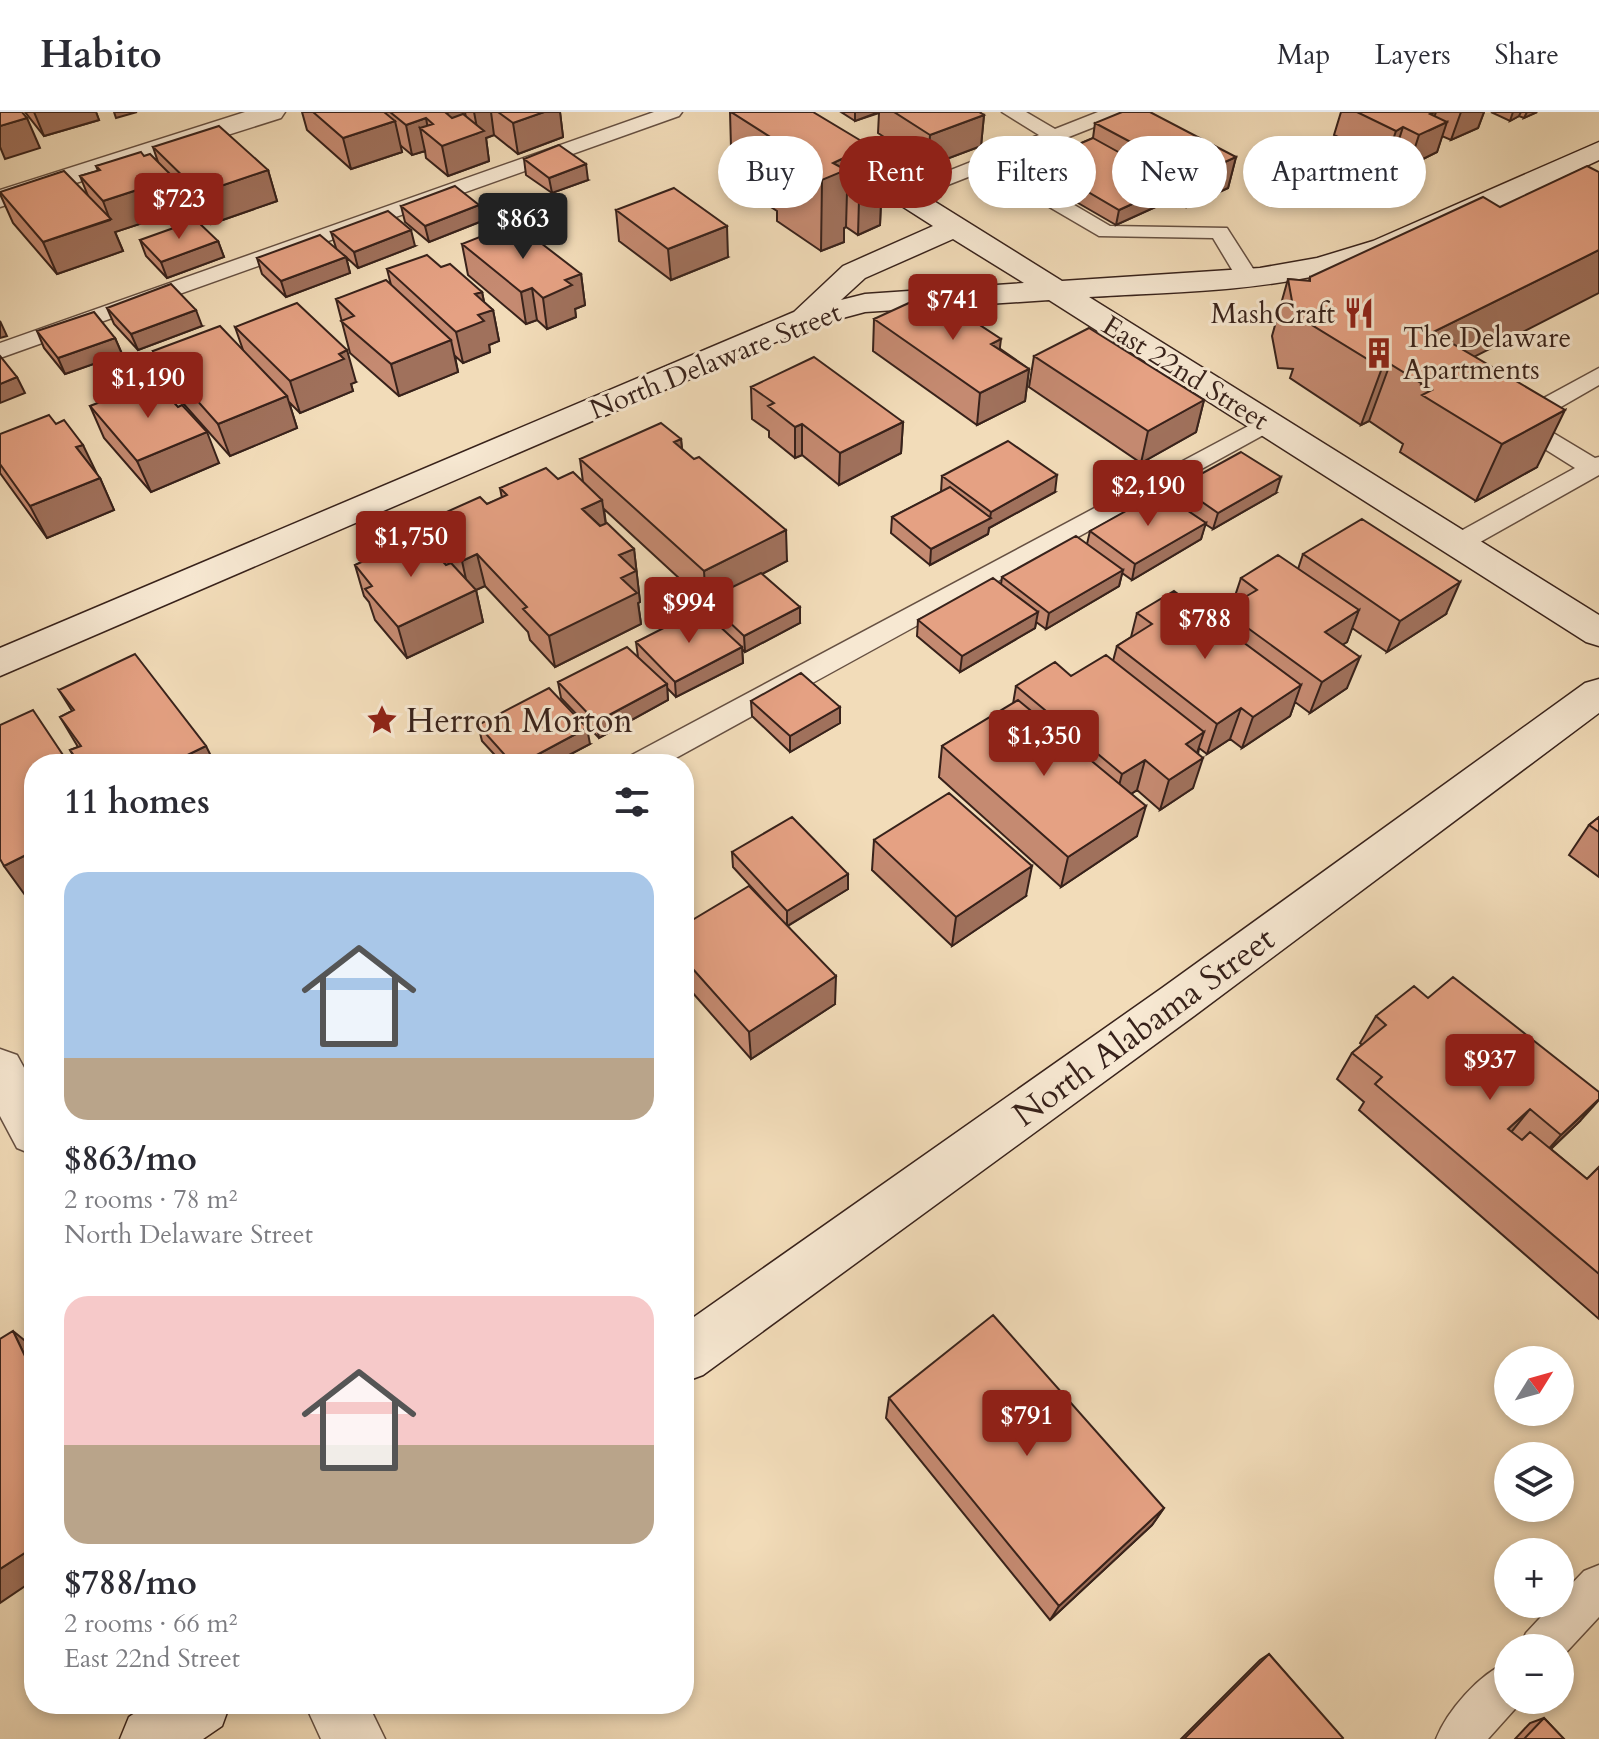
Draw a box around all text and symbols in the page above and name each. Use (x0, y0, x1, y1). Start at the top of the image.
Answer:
text: Habito (40, 29, 162, 81)
text: Map (1277, 36, 1330, 74)
text: Layers (1374, 36, 1451, 74)
text: Share (1495, 36, 1559, 74)
chip: Buy (718, 136, 823, 208)
chip: Rent (839, 136, 952, 208)
chip: Filters (968, 136, 1096, 208)
chip: New (1112, 136, 1227, 208)
chip: Apartment (1243, 136, 1426, 208)
pin: $723 (132, 173, 226, 241)
text: $723 (152, 181, 206, 216)
pin: $863 (476, 193, 570, 261)
text: $863 (496, 201, 550, 236)
pin: $741 (906, 274, 1000, 342)
text: $741 (926, 282, 980, 317)
street label: North Delaware Street (584, 293, 847, 429)
place label: MashCraft (1211, 295, 1335, 333)
restaurant icon: MashCraft (1342, 296, 1376, 330)
street label: East 22nd Street (1095, 307, 1276, 439)
place label: The Delaware Apartments (1403, 319, 1571, 389)
building icon: The Delaware Apartments (1362, 336, 1396, 370)
pin: $1,190 (83, 352, 213, 420)
text: $1,190 (111, 360, 185, 395)
pin: $2,190 (1083, 460, 1213, 528)
text: $2,190 (1111, 468, 1185, 503)
pin: $1,750 (346, 511, 476, 579)
text: $1,750 (374, 519, 448, 554)
pin: $994 (642, 577, 736, 645)
text: $994 (662, 585, 716, 620)
pin: $788 (1158, 593, 1252, 661)
text: $788 (1178, 601, 1232, 636)
place label: Herron Morton (406, 698, 633, 744)
place icon: Herron Morton (365, 703, 399, 737)
pin: $1,350 (979, 710, 1109, 778)
text: $1,350 (1007, 718, 1081, 753)
text: 11 homes (64, 779, 210, 825)
icon: filters (610, 780, 654, 824)
street label: North Alabama Street (1003, 916, 1284, 1137)
icon: home (287, 924, 431, 1068)
pin: $937 (1443, 1034, 1537, 1102)
text: $937 (1463, 1042, 1517, 1077)
text: $863/mo (64, 1136, 197, 1182)
text: 2 rooms · 78 m² (64, 1182, 237, 1217)
text: North Delaware Street (64, 1217, 313, 1252)
north arrow (1494, 1346, 1574, 1426)
map controls (1494, 1346, 1574, 1714)
icon: home (287, 1348, 431, 1492)
pin: $791 (980, 1390, 1074, 1458)
text: $791 (1000, 1398, 1054, 1433)
button: layers (1494, 1442, 1574, 1522)
button: + (1494, 1538, 1574, 1618)
text: $788/mo (64, 1560, 197, 1606)
text: 2 rooms · 66 m² (64, 1606, 237, 1641)
button: − (1494, 1634, 1574, 1714)
text: East 22nd Street (64, 1641, 240, 1676)

